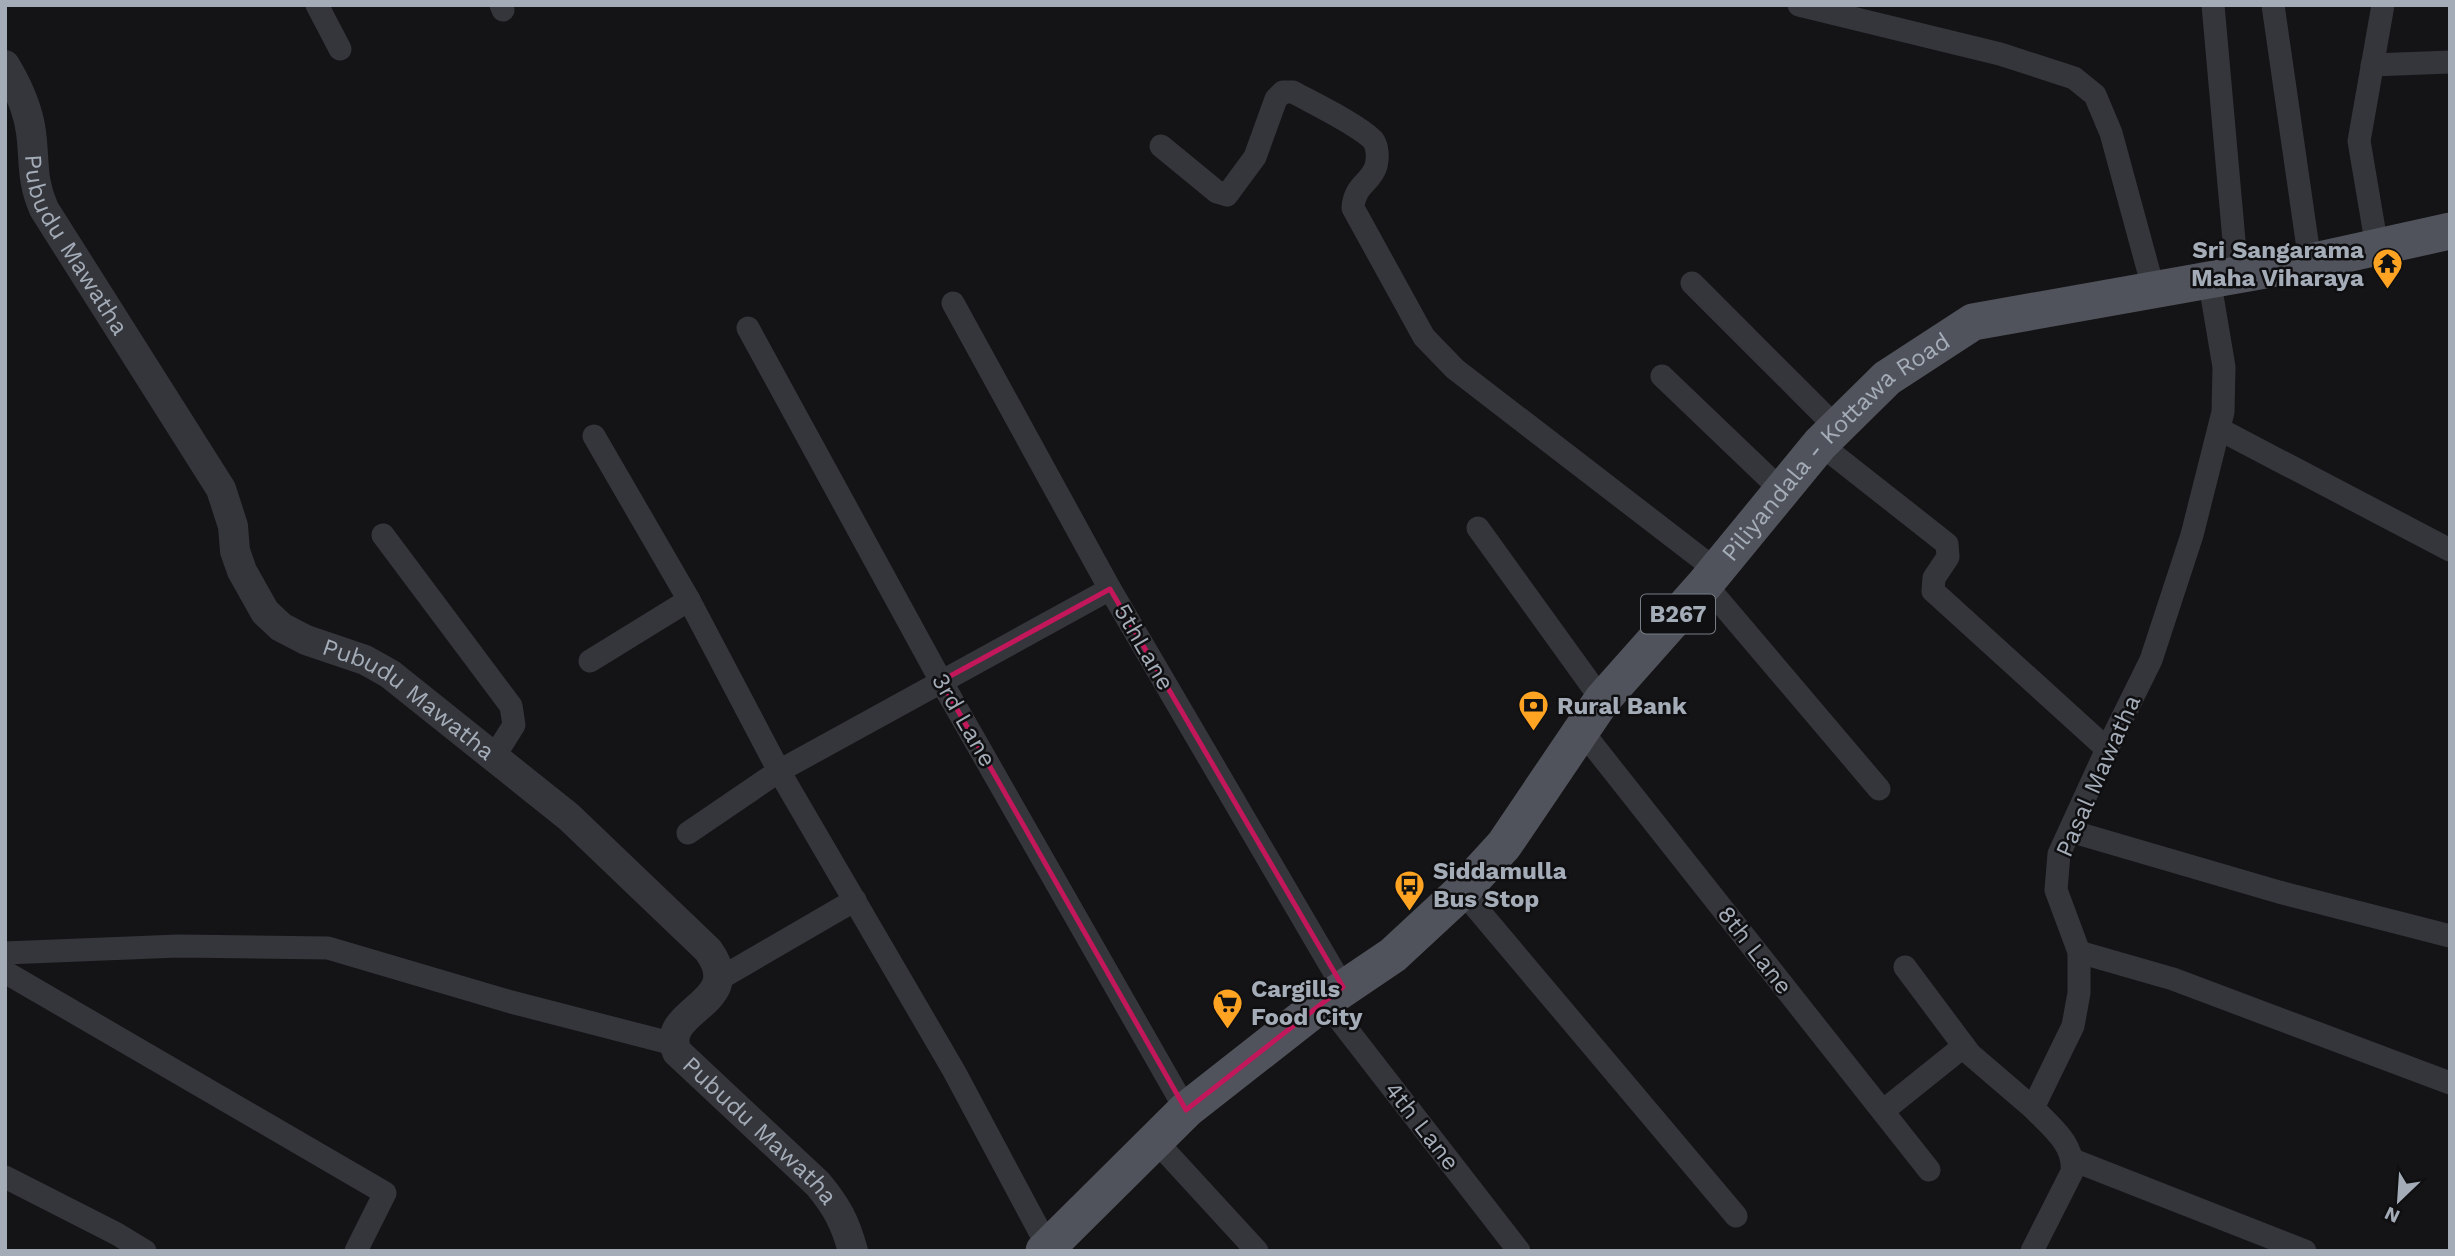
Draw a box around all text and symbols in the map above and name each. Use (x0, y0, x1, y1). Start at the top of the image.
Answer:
street label: Pubudu Mawatha (19, 154, 134, 340)
place label: Sri Sangarama Maha Viharaya (2191, 236, 2364, 292)
temple icon: Sri Sangarama Maha Viharaya (2370, 247, 2404, 291)
street label: Piliyandala - Kottawa Road (1716, 327, 1955, 567)
road number: B267 (1641, 594, 1715, 634)
street label: 5thLane (1108, 599, 1180, 695)
street label: Pubudu Mawatha (319, 633, 500, 766)
street label: 3rd Lane (926, 668, 1002, 772)
bank icon: Rural Bank (1517, 689, 1551, 733)
street label: Pasal Mawatha (2050, 691, 2146, 861)
place label: Rural Bank (1557, 692, 1687, 720)
place label: Siddamulla Bus Stop (1433, 857, 1567, 913)
bus stop icon: Siddamulla Bus Stop (1393, 868, 1427, 912)
street label: 8th Lane (1712, 900, 1798, 1000)
place label: Cargills Food City (1251, 975, 1363, 1031)
supermarket icon: Cargills Food City (1211, 986, 1245, 1030)
street label: Pubudu Mawatha (677, 1051, 843, 1210)
street label: 4th Lane (1379, 1076, 1465, 1176)
north arrow (2364, 1165, 2434, 1235)
text: N (2381, 1202, 2403, 1228)

